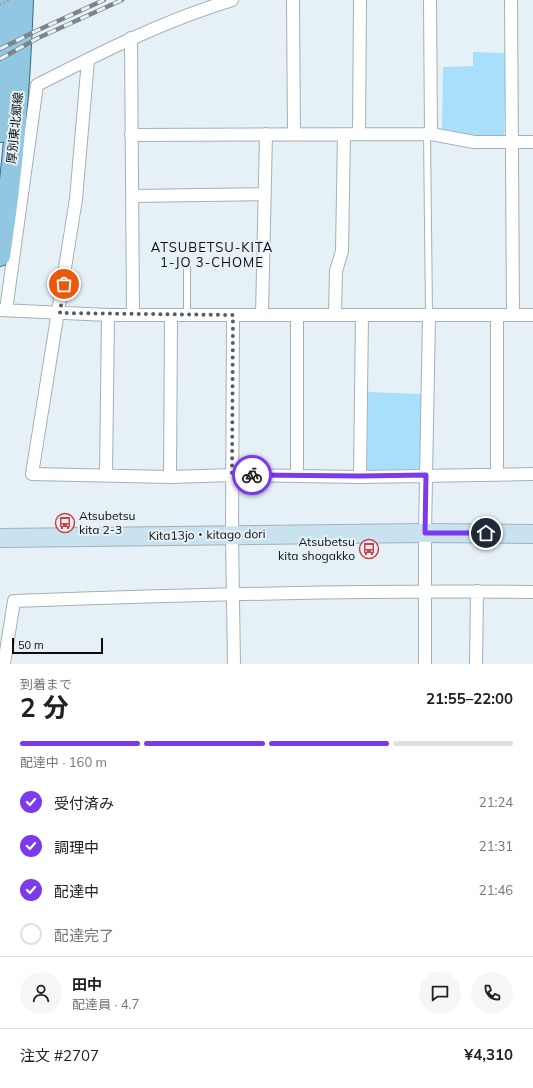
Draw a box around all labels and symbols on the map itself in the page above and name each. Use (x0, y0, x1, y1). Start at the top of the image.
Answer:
street label: 厚別東北郷線 (3, 91, 26, 165)
district label: ATSUBETSU-KITA 1-JO 3-CHOME (151, 239, 273, 270)
pin (47, 267, 81, 301)
courier (232, 455, 272, 495)
place label: Atsubetsu kita 2-3 (79, 508, 136, 537)
bus stop icon: Atsubetsu kita 2-3 (54, 512, 76, 534)
pin (469, 516, 503, 550)
street label: Kita13jo・kitago dori (148, 526, 266, 543)
place label: Atsubetsu kita shogakko (278, 534, 355, 563)
bus stop icon: Atsubetsu kita shogakko (358, 538, 380, 560)
scale bar (12, 636, 103, 655)

